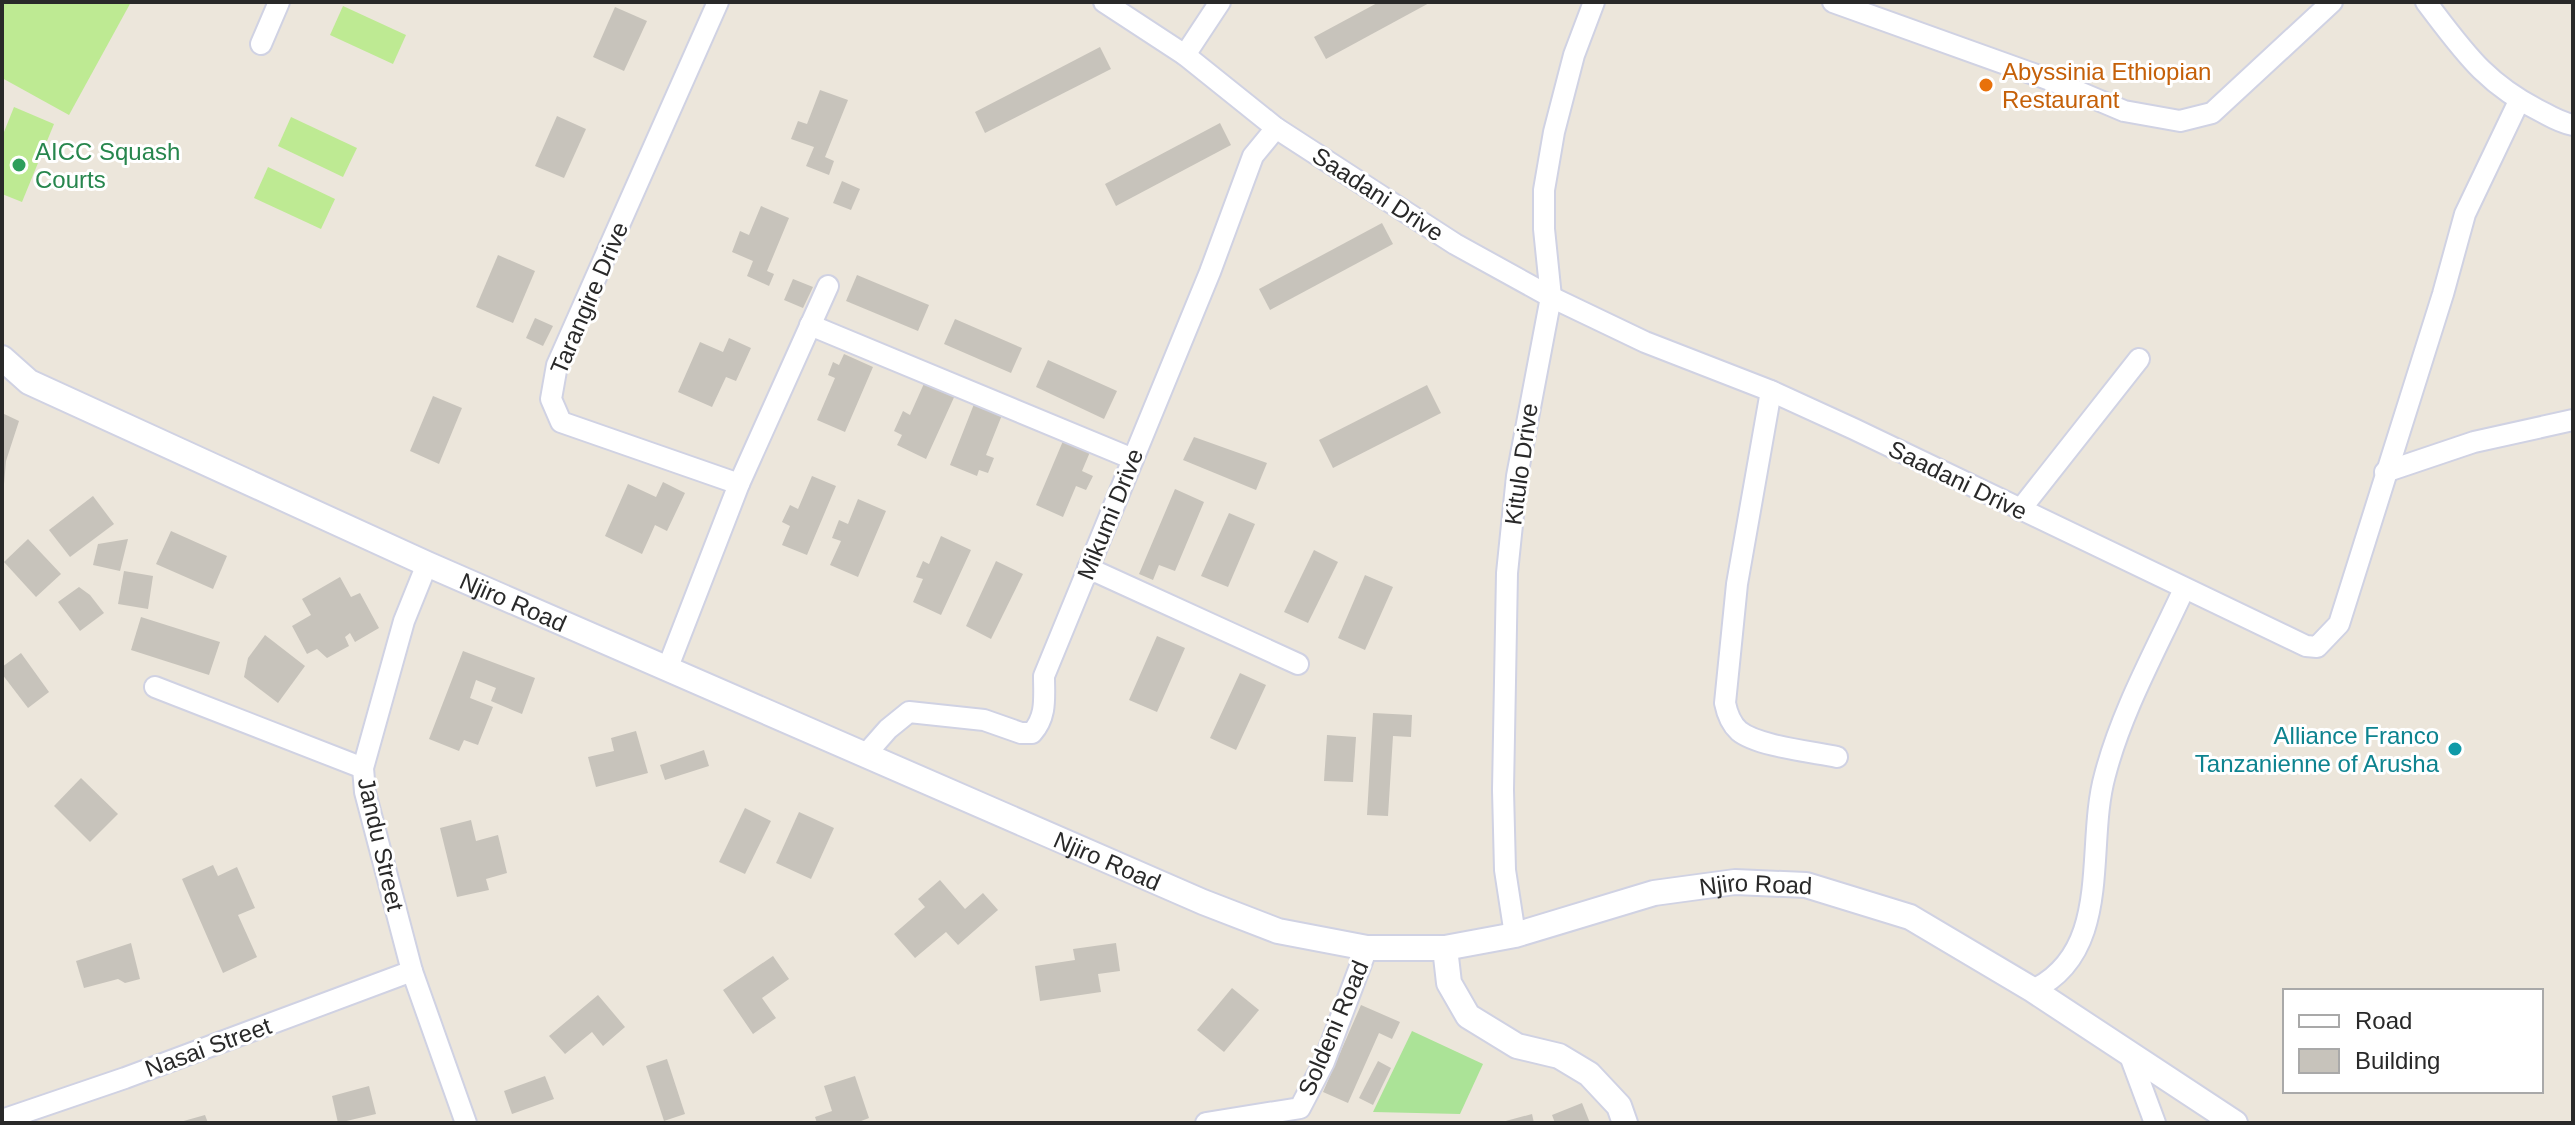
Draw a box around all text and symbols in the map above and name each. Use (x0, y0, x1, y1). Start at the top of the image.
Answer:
place label: Abyssinia Ethiopian Restaurant (2002, 58, 2211, 113)
marker: Abyssinia Ethiopian Restaurant (1977, 76, 1995, 94)
place label: AICC Squash Courts (35, 138, 180, 193)
street label: Saadani Drive (1307, 142, 1449, 246)
marker: AICC Squash Courts (10, 156, 28, 174)
street label: Tarangire Drive (545, 218, 633, 378)
street label: Kitulo Drive (1499, 401, 1543, 527)
street label: Saadani Drive (1884, 435, 2032, 525)
street label: Mikumi Drive (1072, 445, 1148, 583)
street label: Njiro Road (456, 567, 571, 637)
place label: Alliance Franco Tanzanienne of Arusha (2195, 722, 2440, 777)
marker: Alliance Franco Tanzanienne of Arusha (2446, 740, 2464, 758)
street label: Jandu Street (353, 775, 410, 914)
street label: Njiro Road (1050, 825, 1165, 895)
street label: Njiro Road (1697, 869, 1813, 900)
street label: Soldeni Road (1292, 956, 1374, 1100)
legend (2283, 989, 2543, 1093)
text: Road (2355, 1007, 2412, 1034)
street label: Nasai Street (141, 1012, 275, 1082)
text: Building (2355, 1047, 2440, 1074)

